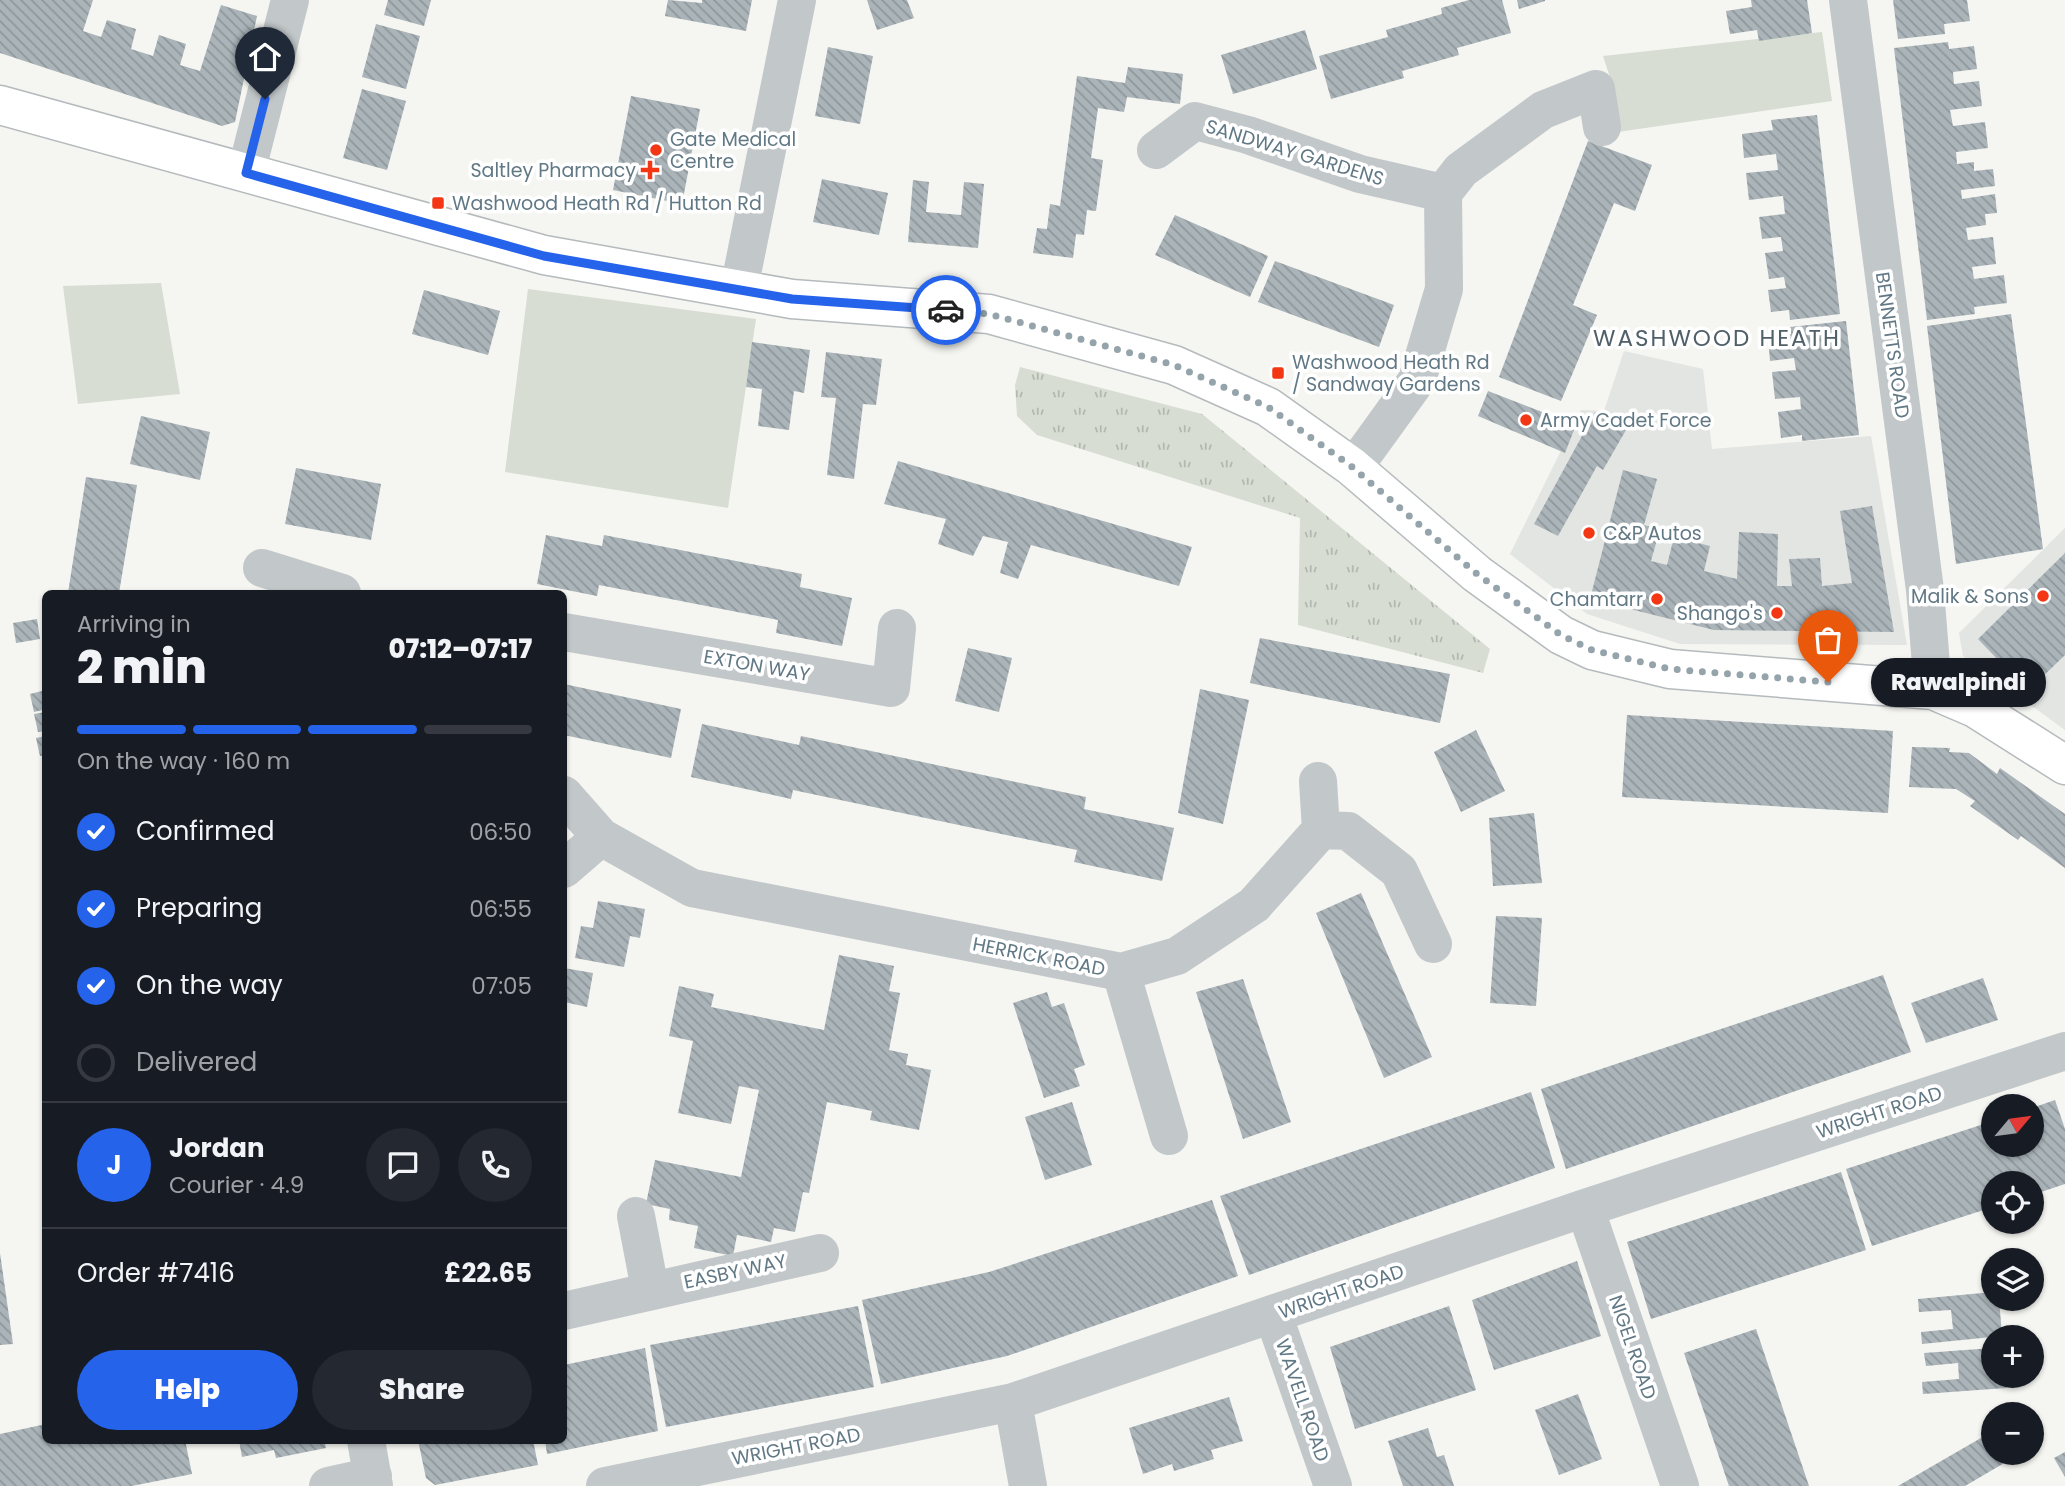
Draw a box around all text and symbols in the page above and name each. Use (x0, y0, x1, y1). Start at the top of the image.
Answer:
pin (235, 27, 295, 99)
icon: home (246, 38, 284, 76)
street label: SANDWAY GARDENS (1202, 113, 1387, 192)
place label: Gate Medical Centre (670, 126, 796, 175)
marker: Gate Medical Centre (648, 142, 664, 158)
place label: Saltley Pharmacy (470, 157, 636, 184)
marker: Saltley Pharmacy (642, 162, 658, 178)
place label: Washwood Heath Rd / Hutton Rd (452, 190, 762, 217)
marker: Washwood Heath Rd / Hutton Rd (430, 195, 446, 211)
street label: BENNETTS ROAD (1869, 270, 1916, 420)
courier (911, 275, 981, 345)
icon: car (927, 291, 965, 329)
district label: WASHWOOD HEATH (1593, 322, 1841, 354)
place label: Washwood Heath Rd / Sandway Gardens (1292, 349, 1490, 398)
marker: Washwood Heath Rd / Sandway Gardens (1270, 365, 1286, 381)
place label: Army Cadet Force (1540, 407, 1712, 434)
marker: Army Cadet Force (1518, 412, 1534, 428)
place label: C&P Autos (1603, 520, 1702, 547)
marker: C&P Autos (1581, 525, 1597, 541)
place label: Malik & Sons (1911, 583, 2029, 610)
place label: Chamtarr (1550, 586, 1643, 613)
marker: Malik & Sons (2035, 588, 2051, 604)
marker: Chamtarr (1649, 591, 1665, 607)
place label: Shango's (1677, 600, 1763, 627)
marker: Shango's (1769, 605, 1785, 621)
text: Arriving in (77, 608, 191, 640)
pin (1798, 610, 1858, 682)
icon: bag (1809, 621, 1847, 659)
text: 07:12–07:17 (389, 631, 532, 667)
text: 2 min (77, 635, 207, 699)
street label: EXTON WAY (702, 643, 812, 688)
callout: Rawalpindi (1870, 658, 2045, 706)
text: Rawalpindi (1891, 666, 2026, 698)
text: On the way · 160 m (77, 745, 290, 777)
icon: check (77, 813, 115, 851)
text: Confirmed (136, 813, 274, 849)
text: 06:50 (469, 816, 532, 848)
icon: check (77, 890, 115, 928)
text: Preparing (136, 890, 262, 926)
text: 06:55 (469, 893, 532, 925)
street label: HERRICK ROAD (970, 930, 1108, 983)
icon: check (77, 967, 115, 1005)
text: On the way (136, 967, 283, 1003)
text: 07:05 (471, 970, 532, 1002)
text: Delivered (136, 1044, 257, 1080)
street label: WRIGHT ROAD (1813, 1079, 1946, 1146)
north arrow (1981, 1094, 2044, 1157)
map controls (1981, 1094, 2044, 1465)
button: chat (366, 1128, 440, 1202)
button: phone (458, 1128, 532, 1202)
text: Jordan (169, 1130, 265, 1166)
text: J (106, 1147, 122, 1183)
text: Courier · 4.9 (169, 1169, 304, 1201)
button: locate (1981, 1171, 2044, 1234)
street label: EASBY WAY (681, 1247, 789, 1296)
button: layers (1981, 1248, 2044, 1311)
text: Order #7416 (77, 1255, 235, 1291)
text: £22.65 (444, 1255, 532, 1291)
street label: WRIGHT ROAD (1275, 1257, 1407, 1326)
street label: NIGEL ROAD (1602, 1291, 1663, 1403)
button: + (1981, 1325, 2044, 1388)
street label: WAVELL ROAD (1269, 1335, 1336, 1465)
button: Help (77, 1350, 298, 1430)
button: Share (312, 1350, 532, 1430)
button: − (1981, 1402, 2044, 1465)
street label: WRIGHT ROAD (729, 1421, 863, 1472)

